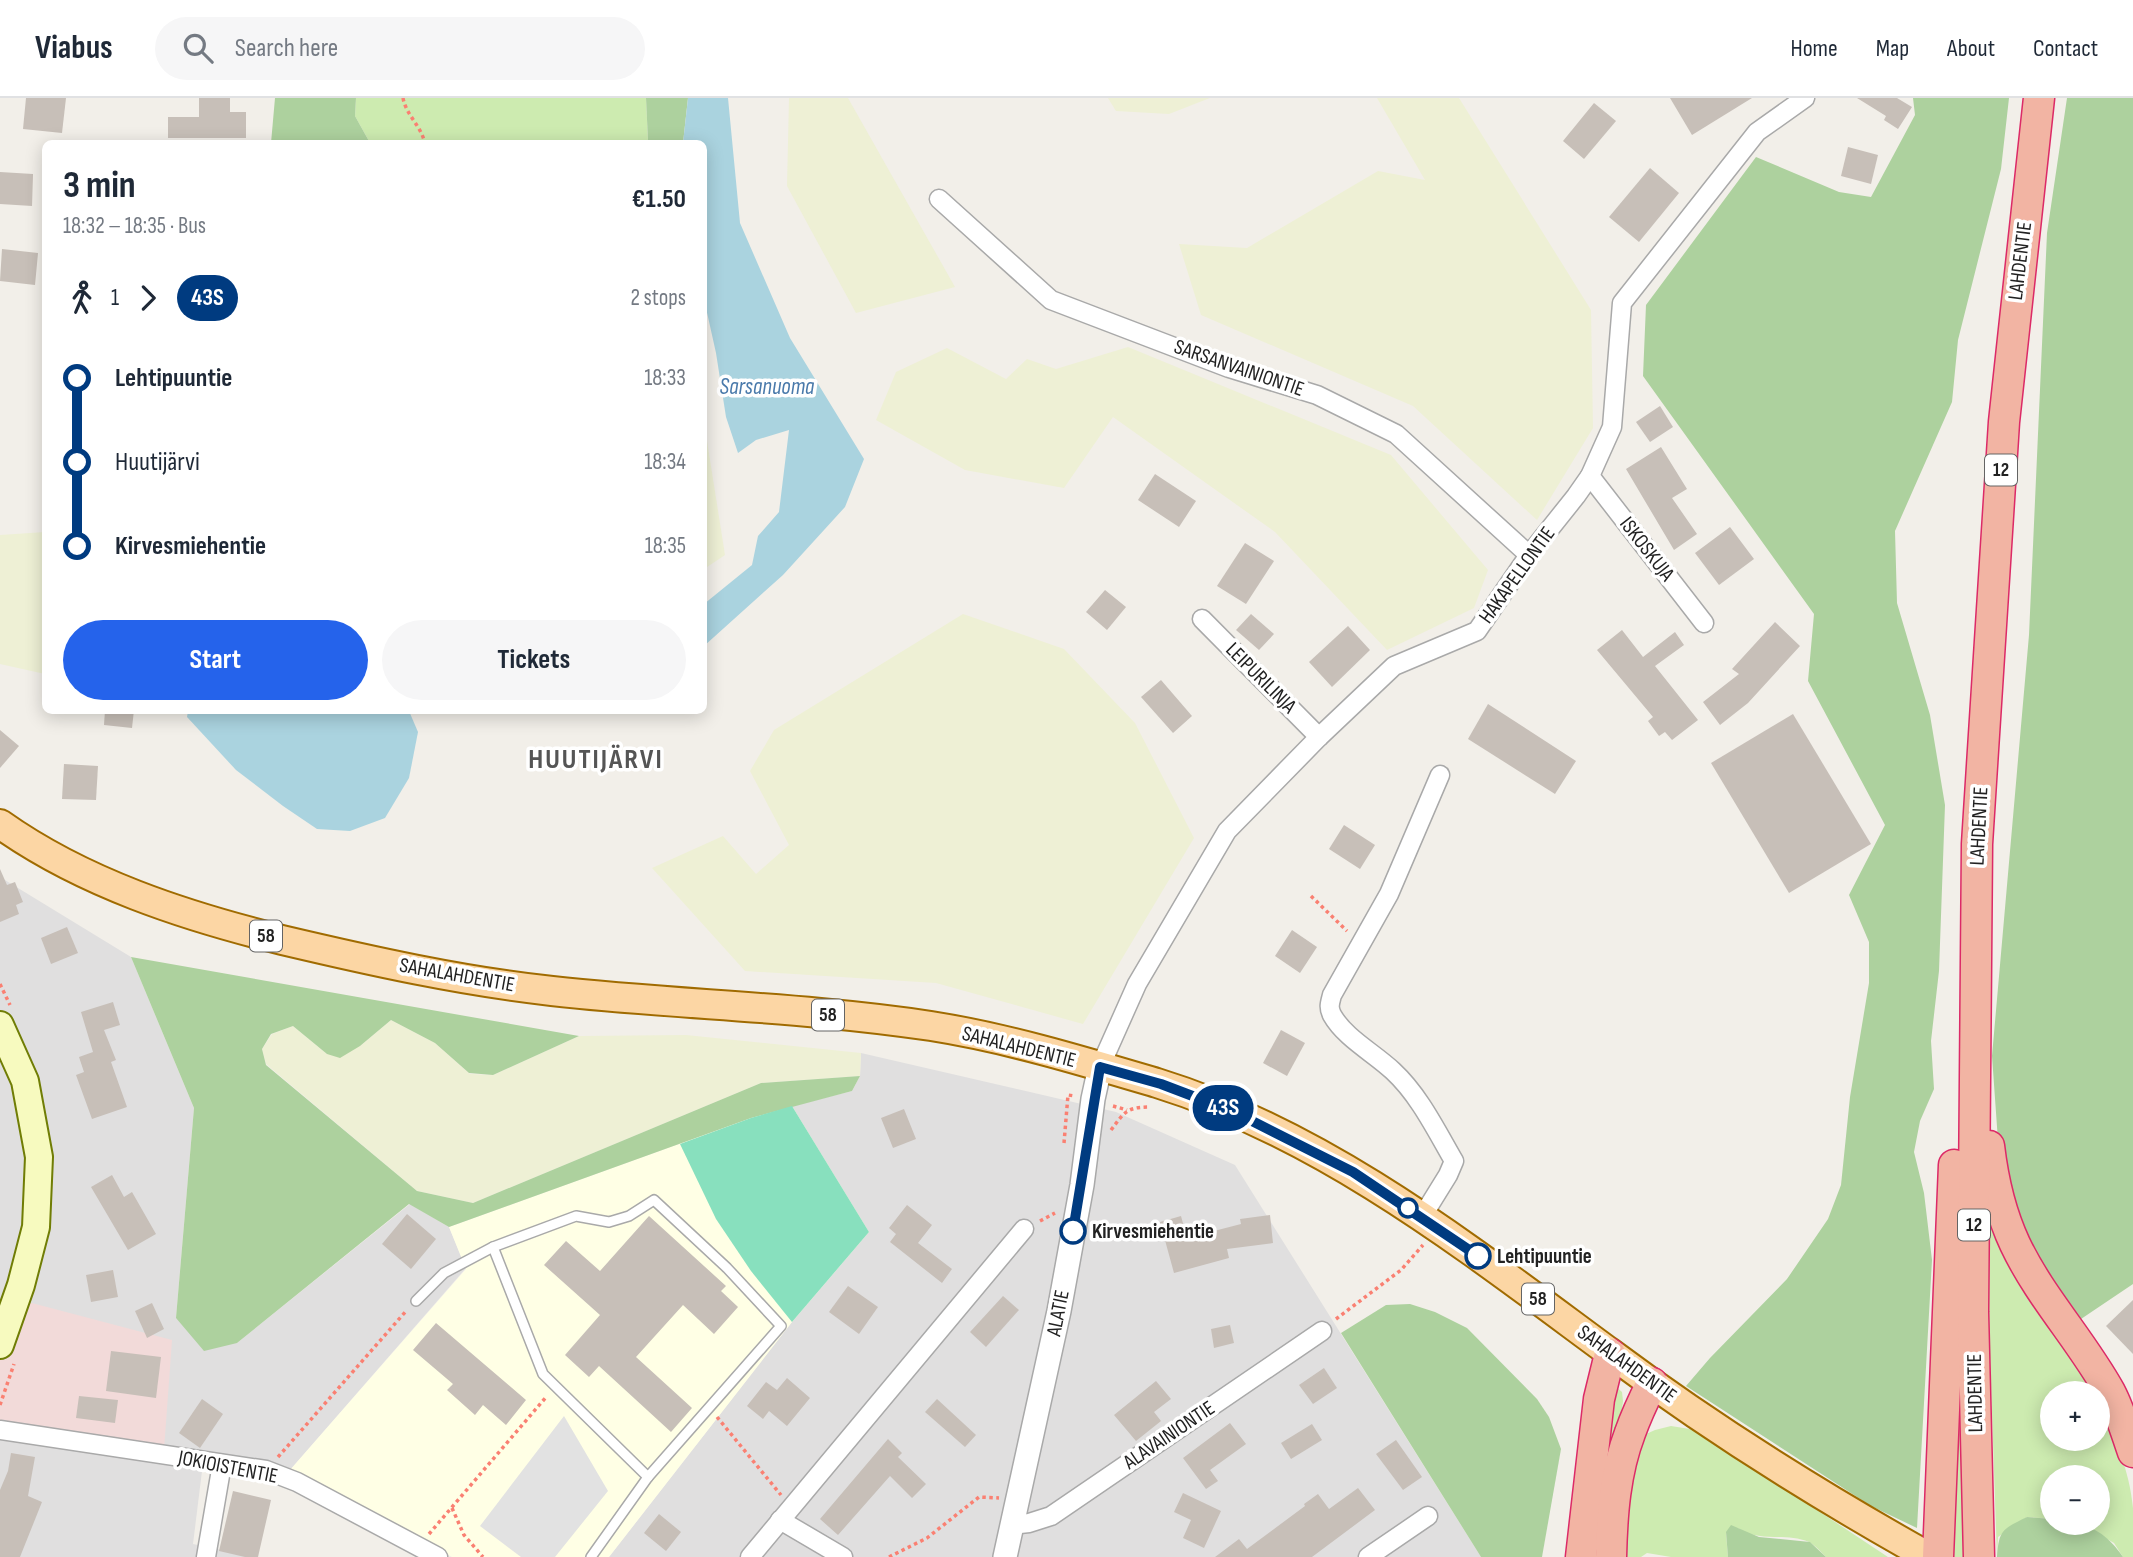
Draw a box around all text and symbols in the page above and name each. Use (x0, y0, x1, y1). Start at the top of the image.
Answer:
search box (155, 17, 645, 80)
text: Viabus (35, 28, 113, 68)
icon: search (179, 29, 217, 67)
text: Search here (235, 33, 338, 64)
text: Home (1790, 34, 1838, 63)
text: Map (1876, 34, 1909, 63)
text: About (1947, 34, 1995, 63)
text: Contact (2033, 34, 2098, 63)
text: 3 min (63, 163, 136, 208)
text: €1.50 (632, 184, 686, 215)
text: 18:32 – 18:35 · Bus (63, 212, 206, 240)
street label: LAHDENTIE (2003, 220, 2037, 302)
icon: walk (63, 279, 101, 317)
icon: forward (129, 279, 167, 317)
text: 43S (191, 283, 224, 312)
text: 1 (111, 284, 119, 312)
text: 2 stops (630, 284, 686, 312)
street label: SARSANVAINIONTIE (1171, 334, 1307, 402)
text: Lehtipuuntie (115, 363, 232, 394)
text: 18:33 (644, 364, 686, 392)
water label: Sarsanuoma (720, 373, 815, 401)
text: Huutijärvi (115, 447, 200, 478)
text: 18:34 (644, 448, 686, 476)
road number: 12 (1985, 454, 2017, 486)
street label: ISKOSKUJA (1614, 512, 1680, 587)
street label: HAKAPELLONTIE (1474, 522, 1560, 628)
text: Kirvesmiehentie (115, 531, 266, 562)
text: 18:35 (645, 532, 686, 560)
button: Start (63, 620, 368, 700)
button: Tickets (382, 620, 686, 700)
street label: LEIPURILINJA (1220, 637, 1302, 719)
district label: HUUTIJÄRVI (528, 743, 664, 776)
street label: LAHDENTIE (1964, 786, 1994, 866)
road number: 58 (250, 920, 282, 951)
street label: SAHALAHDENTIE (398, 953, 516, 997)
road number: 58 (812, 1000, 844, 1030)
street label: SAHALAHDENTIE (960, 1021, 1078, 1073)
line badge: 43S (1183, 1085, 1263, 1131)
text: 43S (1207, 1093, 1239, 1122)
unlabelled marker (1398, 1198, 1418, 1218)
road number: 12 (1958, 1210, 1990, 1240)
marker: Kirvesmiehentie (1060, 1218, 1086, 1244)
place label: Kirvesmiehentie (1092, 1219, 1214, 1244)
marker: Lehtipuuntie (1465, 1243, 1491, 1269)
place label: Lehtipuuntie (1497, 1244, 1592, 1269)
road number: 58 (1522, 1284, 1554, 1315)
street label: ALATIE (1041, 1288, 1075, 1339)
street label: SAHALAHDENTIE (1573, 1320, 1681, 1408)
street label: LAHDENTIE (1962, 1353, 1988, 1433)
map controls (2040, 1381, 2110, 1535)
button: + (2040, 1381, 2110, 1451)
street label: ALAVAINIONTIE (1118, 1395, 1219, 1475)
street label: JOKIOISTENTIE (175, 1445, 280, 1489)
button: − (2040, 1465, 2110, 1535)

